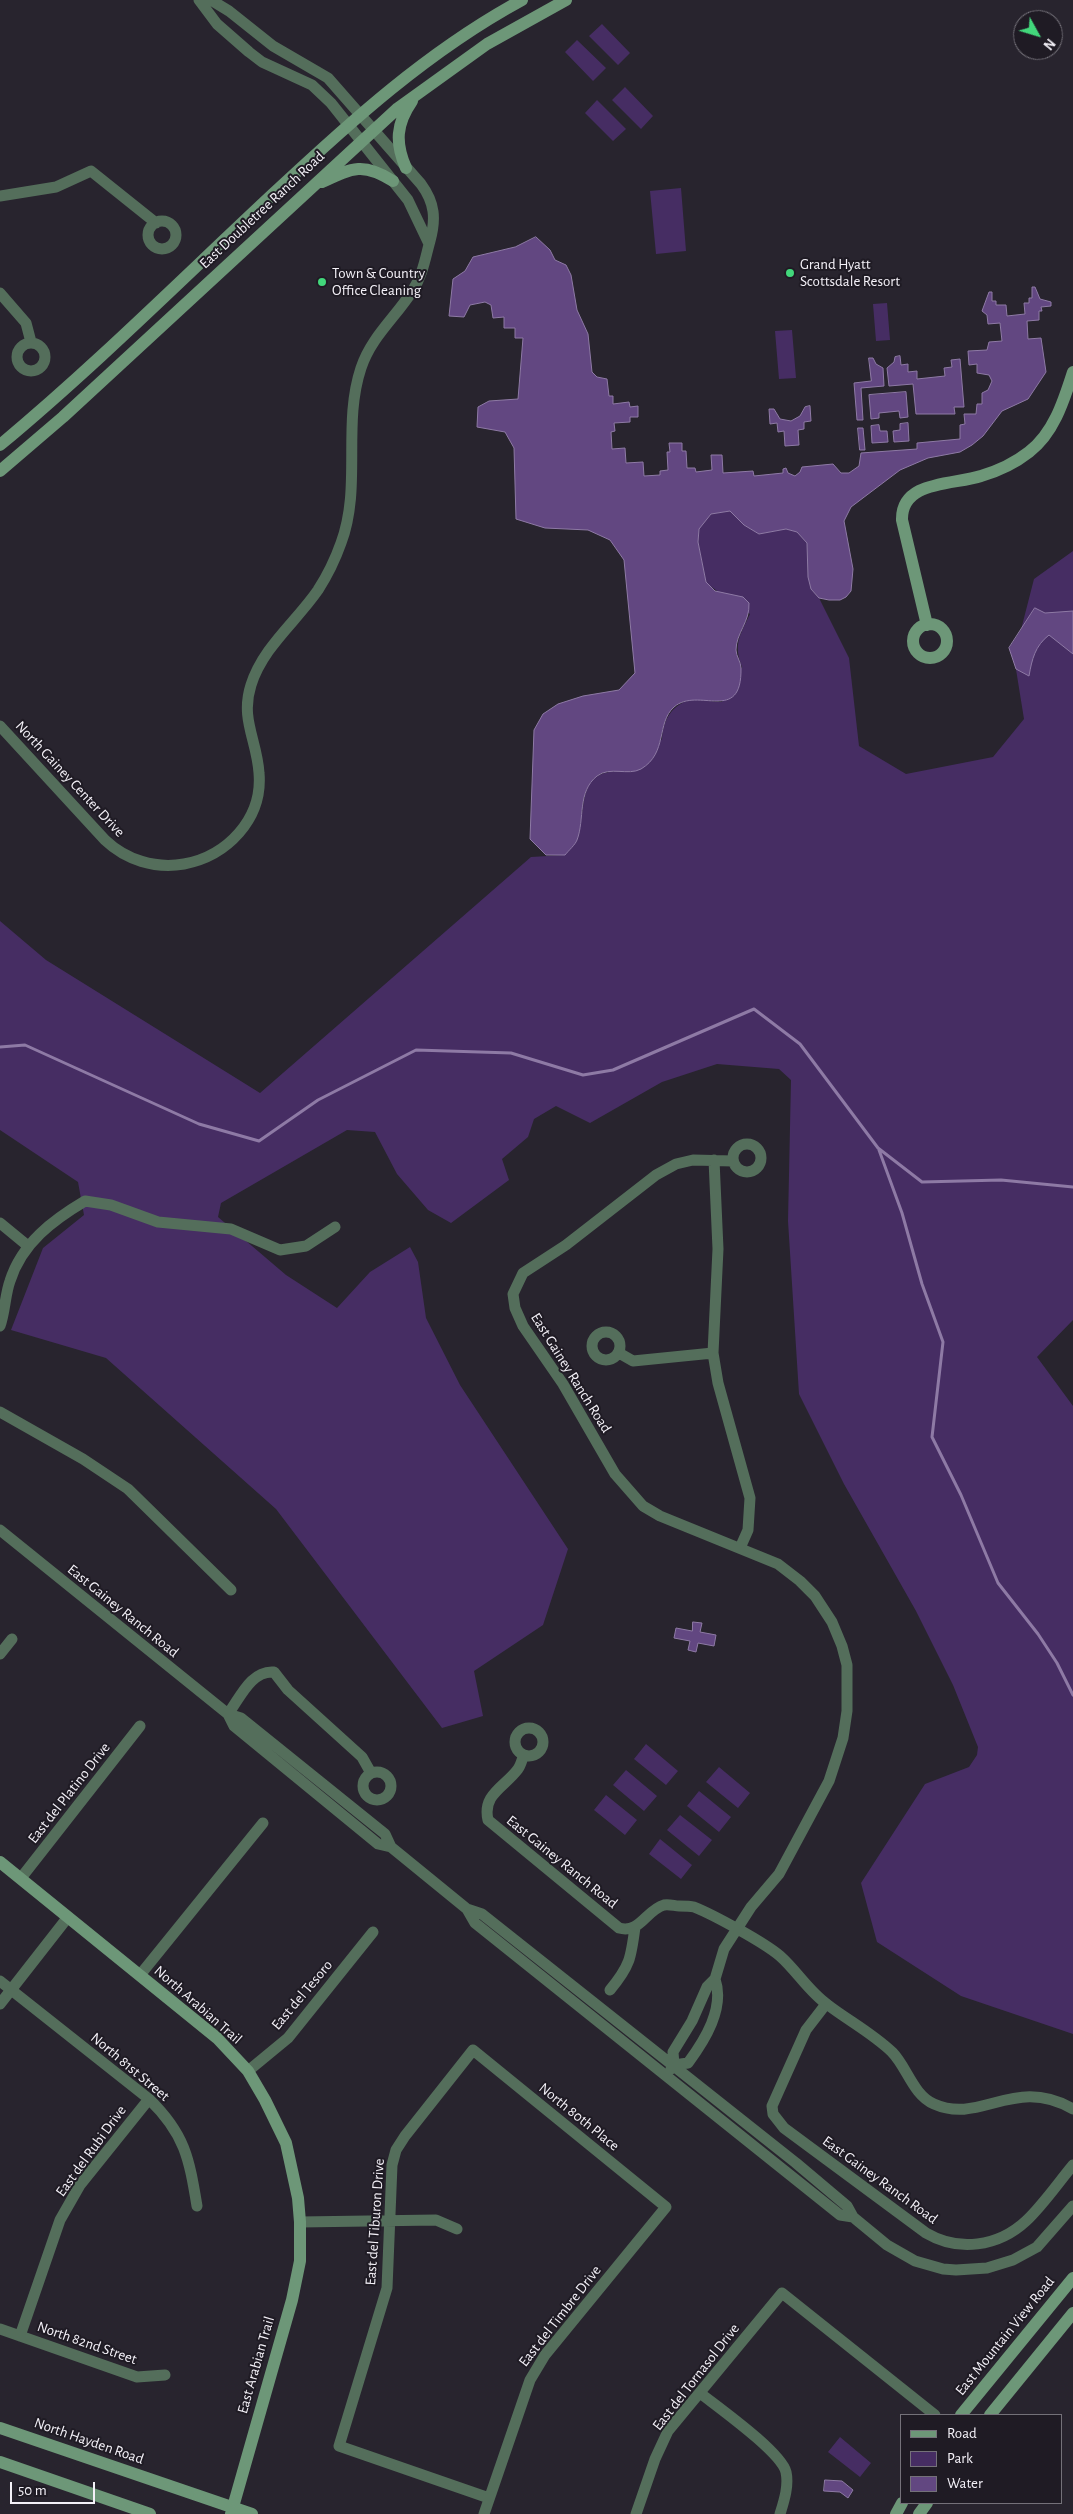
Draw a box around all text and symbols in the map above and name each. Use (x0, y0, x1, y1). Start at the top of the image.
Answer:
north arrow (1013, 10, 1063, 60)
text: N (1040, 36, 1057, 52)
street label: East Doubletree Ranch Road (196, 147, 328, 273)
place label: Grand Hyatt Scottsdale Resort (800, 255, 900, 290)
place label: Town & Country Office Cleaning (332, 264, 425, 299)
marker: Grand Hyatt Scottsdale Resort (784, 267, 796, 279)
marker: Town & Country Office Cleaning (316, 276, 328, 288)
street label: North Gainey Center Drive (12, 717, 128, 841)
street label: East Gainey Ranch Road (527, 1310, 615, 1436)
street label: East Gainey Ranch Road (64, 1561, 182, 1661)
street label: East del Platino Drive (24, 1739, 114, 1847)
street label: East Gainey Ranch Road (503, 1812, 621, 1912)
street label: East del Tesoro (268, 1956, 336, 2034)
street label: North Arabian Trail (150, 1962, 246, 2048)
street label: North 81st Street (87, 2029, 173, 2105)
street label: North 80th Place (535, 2079, 623, 2155)
street label: East del Rubi Drive (52, 2102, 130, 2200)
street label: East Gainey Ranch Road (819, 2132, 941, 2228)
street label: East del Tiburon Drive (362, 2158, 388, 2286)
street label: East del Timbre Drive (515, 2262, 605, 2370)
street label: East Mountain View Road (952, 2273, 1058, 2399)
street label: East Arabian Trail (233, 2314, 279, 2416)
street label: North 82nd Street (35, 2318, 139, 2368)
street label: East del Tornasol Drive (649, 2320, 743, 2434)
street label: North Hayden Road (32, 2414, 146, 2468)
legend (900, 2414, 1063, 2504)
text: Road (947, 2426, 977, 2441)
text: Park (947, 2451, 973, 2466)
scale bar (12, 2472, 98, 2504)
text: Water (947, 2476, 983, 2491)
text: 50 m (18, 2483, 47, 2498)

